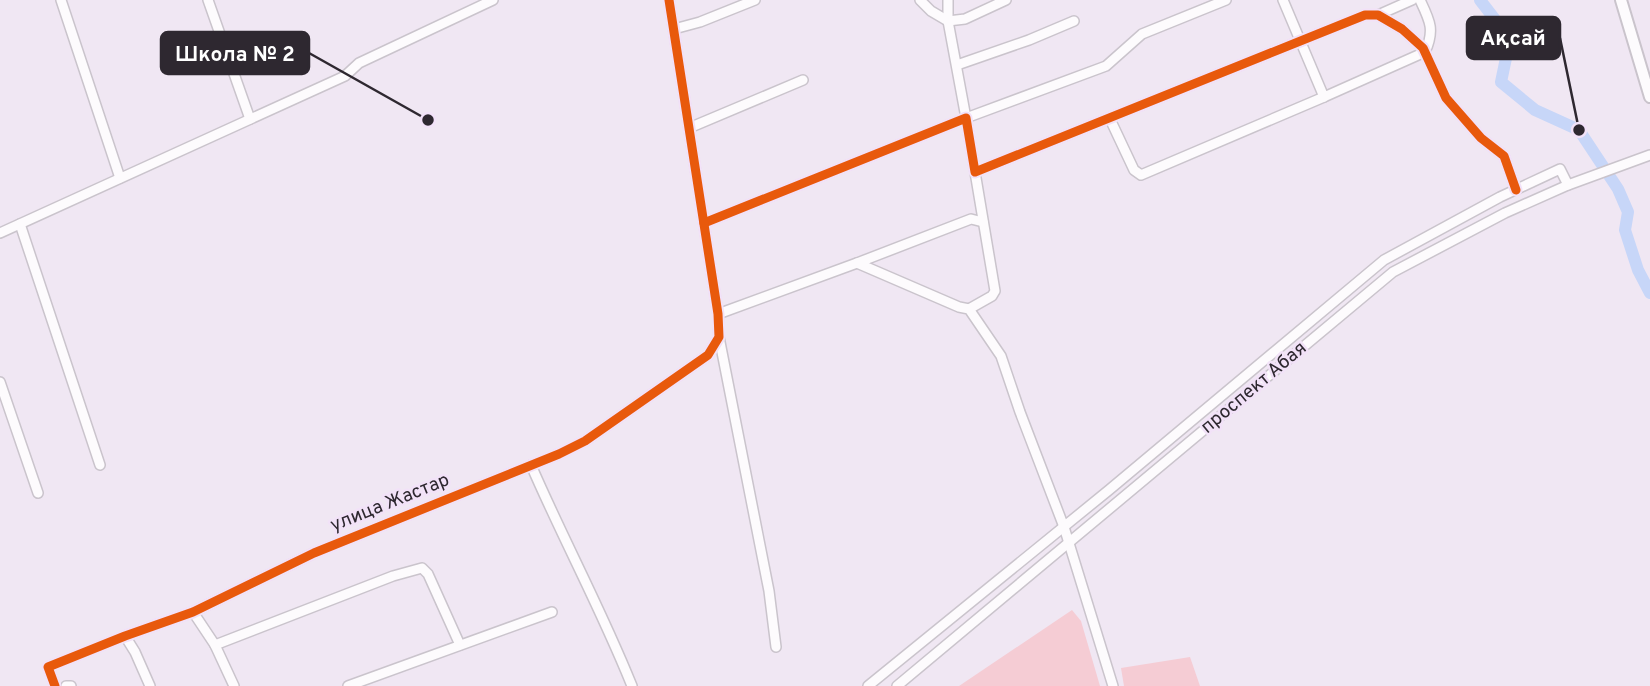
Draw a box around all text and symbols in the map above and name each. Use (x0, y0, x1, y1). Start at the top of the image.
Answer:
callout: Ақсай (1467, 17, 1560, 59)
text: Ақсай (1480, 26, 1546, 53)
callout: Школа № 2 (161, 32, 309, 74)
text: Школа № 2 (175, 42, 295, 69)
street label: проспект Абая (1196, 337, 1312, 439)
street label: улица Жастар (327, 468, 453, 538)

